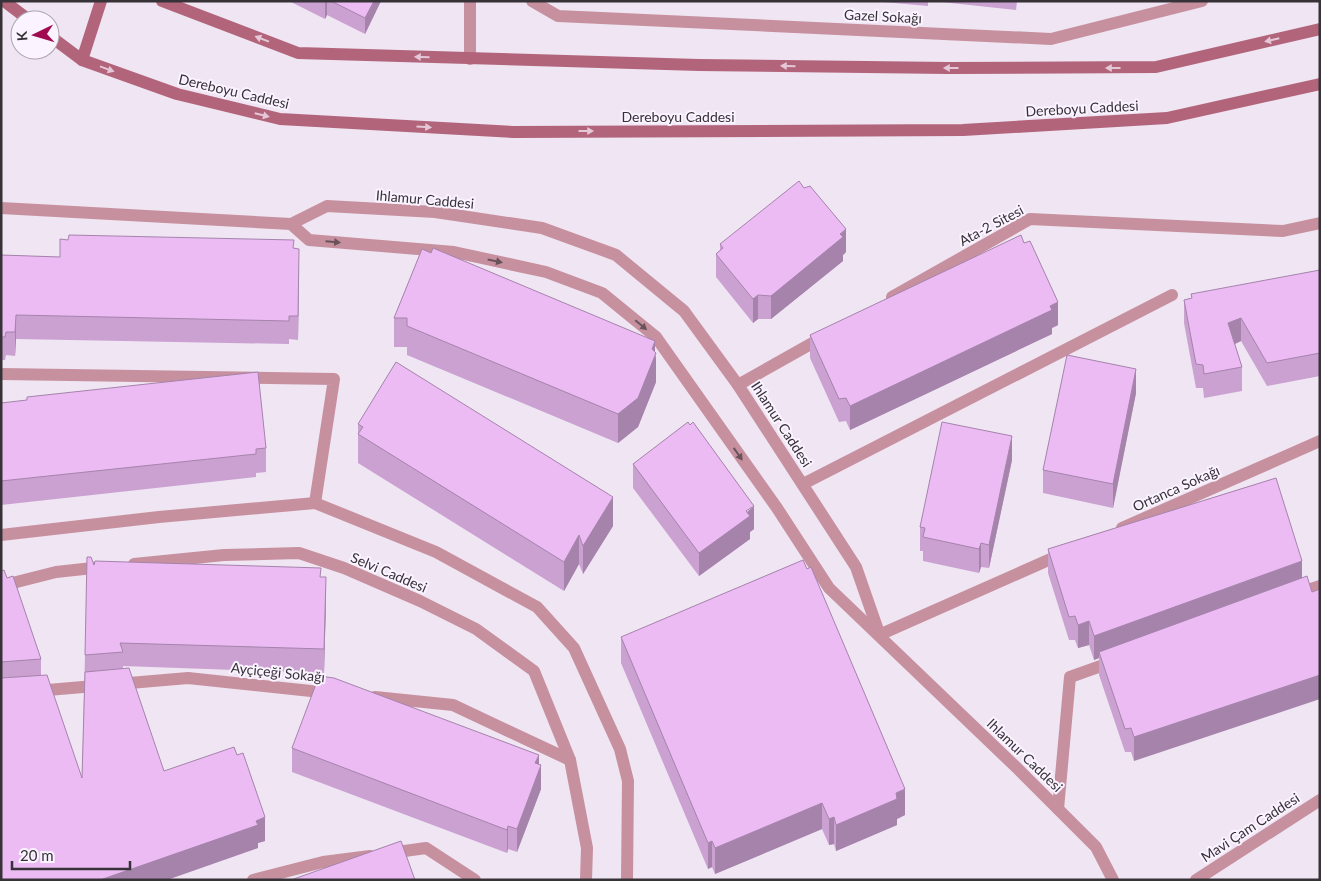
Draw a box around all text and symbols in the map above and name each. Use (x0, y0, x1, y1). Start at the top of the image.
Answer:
street label: Gazel Sokağı (844, 5, 922, 27)
north arrow (10, 10, 60, 60)
text: K (13, 30, 30, 42)
one-way arrow (254, 35, 269, 43)
one-way arrow (1265, 36, 1280, 44)
one-way arrow (413, 53, 429, 61)
one-way arrow (780, 62, 796, 70)
one-way arrow (942, 64, 958, 72)
one-way arrow (1105, 64, 1121, 72)
one-way arrow (100, 65, 115, 73)
street label: Dereboyu Caddesi (177, 70, 291, 112)
street label: Dereboyu Caddesi (1025, 97, 1139, 119)
street label: Dereboyu Caddesi (621, 108, 735, 125)
one-way arrow (255, 111, 270, 119)
one-way arrow (416, 123, 432, 131)
one-way arrow (579, 127, 595, 135)
street label: Ihlamur Caddesi (375, 186, 475, 212)
street label: Ata-2 Sitesi (956, 201, 1026, 249)
one-way arrow (326, 238, 342, 246)
one-way arrow (487, 257, 502, 265)
one-way arrow (634, 319, 647, 330)
street label: Ihlamur Caddesi (748, 378, 816, 470)
one-way arrow (733, 447, 743, 461)
street label: Ortanca Sokağı (1130, 461, 1222, 515)
street label: Selvi Caddesi (348, 548, 430, 596)
street label: Ayçiçeği Sokağı (230, 659, 326, 685)
street label: Ihlamur Caddesi (984, 715, 1066, 795)
street label: Mavi Çam Caddesi (1198, 789, 1302, 865)
scale bar (12, 838, 130, 870)
text: 20 m (20, 846, 54, 864)

